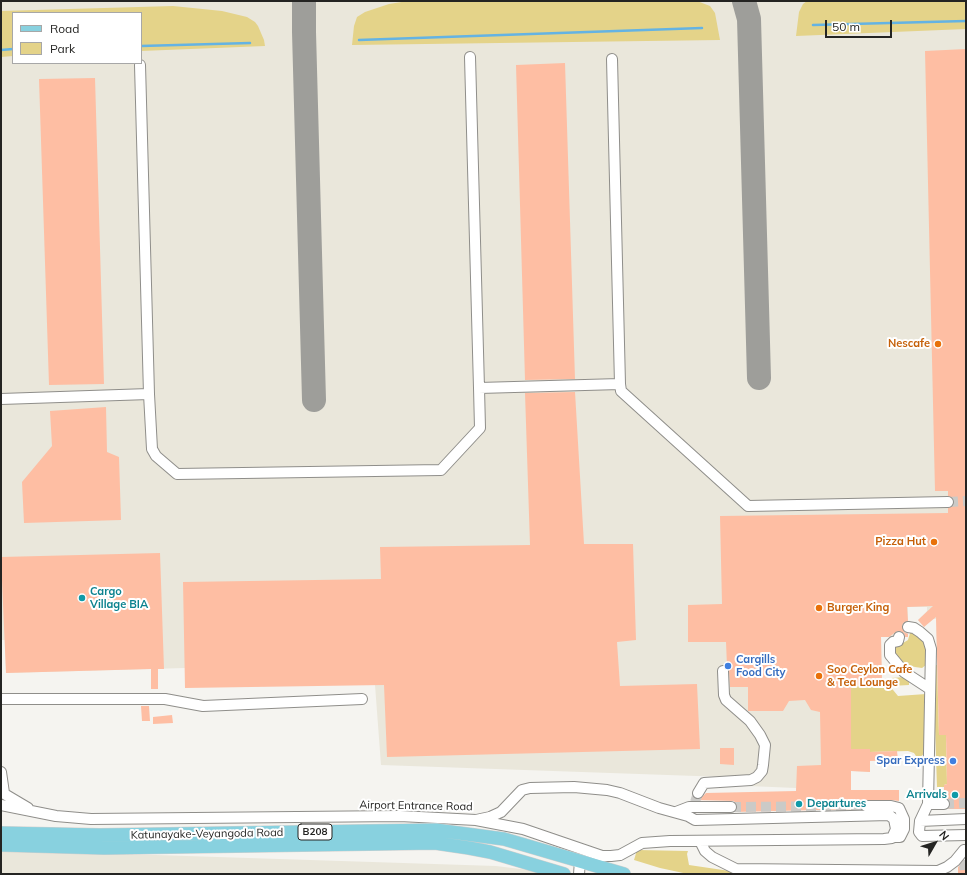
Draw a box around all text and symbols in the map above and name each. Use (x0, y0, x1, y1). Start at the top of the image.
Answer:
legend (12, 12, 142, 64)
scale bar (827, 12, 894, 38)
text: 50 m (832, 19, 860, 34)
text: Road (50, 21, 79, 36)
text: Park (50, 41, 75, 56)
place label: Nescafe (888, 337, 930, 351)
marker: Nescafe (933, 339, 943, 349)
place label: Pizza Hut (875, 535, 926, 549)
marker: Pizza Hut (929, 537, 939, 547)
place label: Cargo Village BIA (90, 585, 148, 611)
marker: Cargo Village BIA (77, 593, 87, 603)
place label: Burger King (827, 601, 889, 615)
marker: Burger King (814, 603, 824, 613)
place label: Cargills Food City (736, 653, 786, 679)
marker: Cargills Food City (723, 661, 733, 671)
place label: Soo Ceylon Cafe & Tea Lounge (827, 663, 912, 689)
marker: Soo Ceylon Cafe & Tea Lounge (814, 671, 824, 681)
place label: Spar Express (876, 754, 945, 768)
marker: Spar Express (948, 756, 958, 766)
place label: Arrivals (906, 788, 947, 802)
marker: Arrivals (950, 790, 960, 800)
place label: Departures (807, 797, 866, 811)
street label: Airport Entrance Road (359, 798, 473, 814)
marker: Departures (794, 799, 804, 809)
north arrow (915, 823, 955, 863)
road number: B208 (298, 824, 332, 840)
street label: Katunayake-Veyangoda Road (131, 826, 283, 842)
text: N (936, 828, 952, 843)

